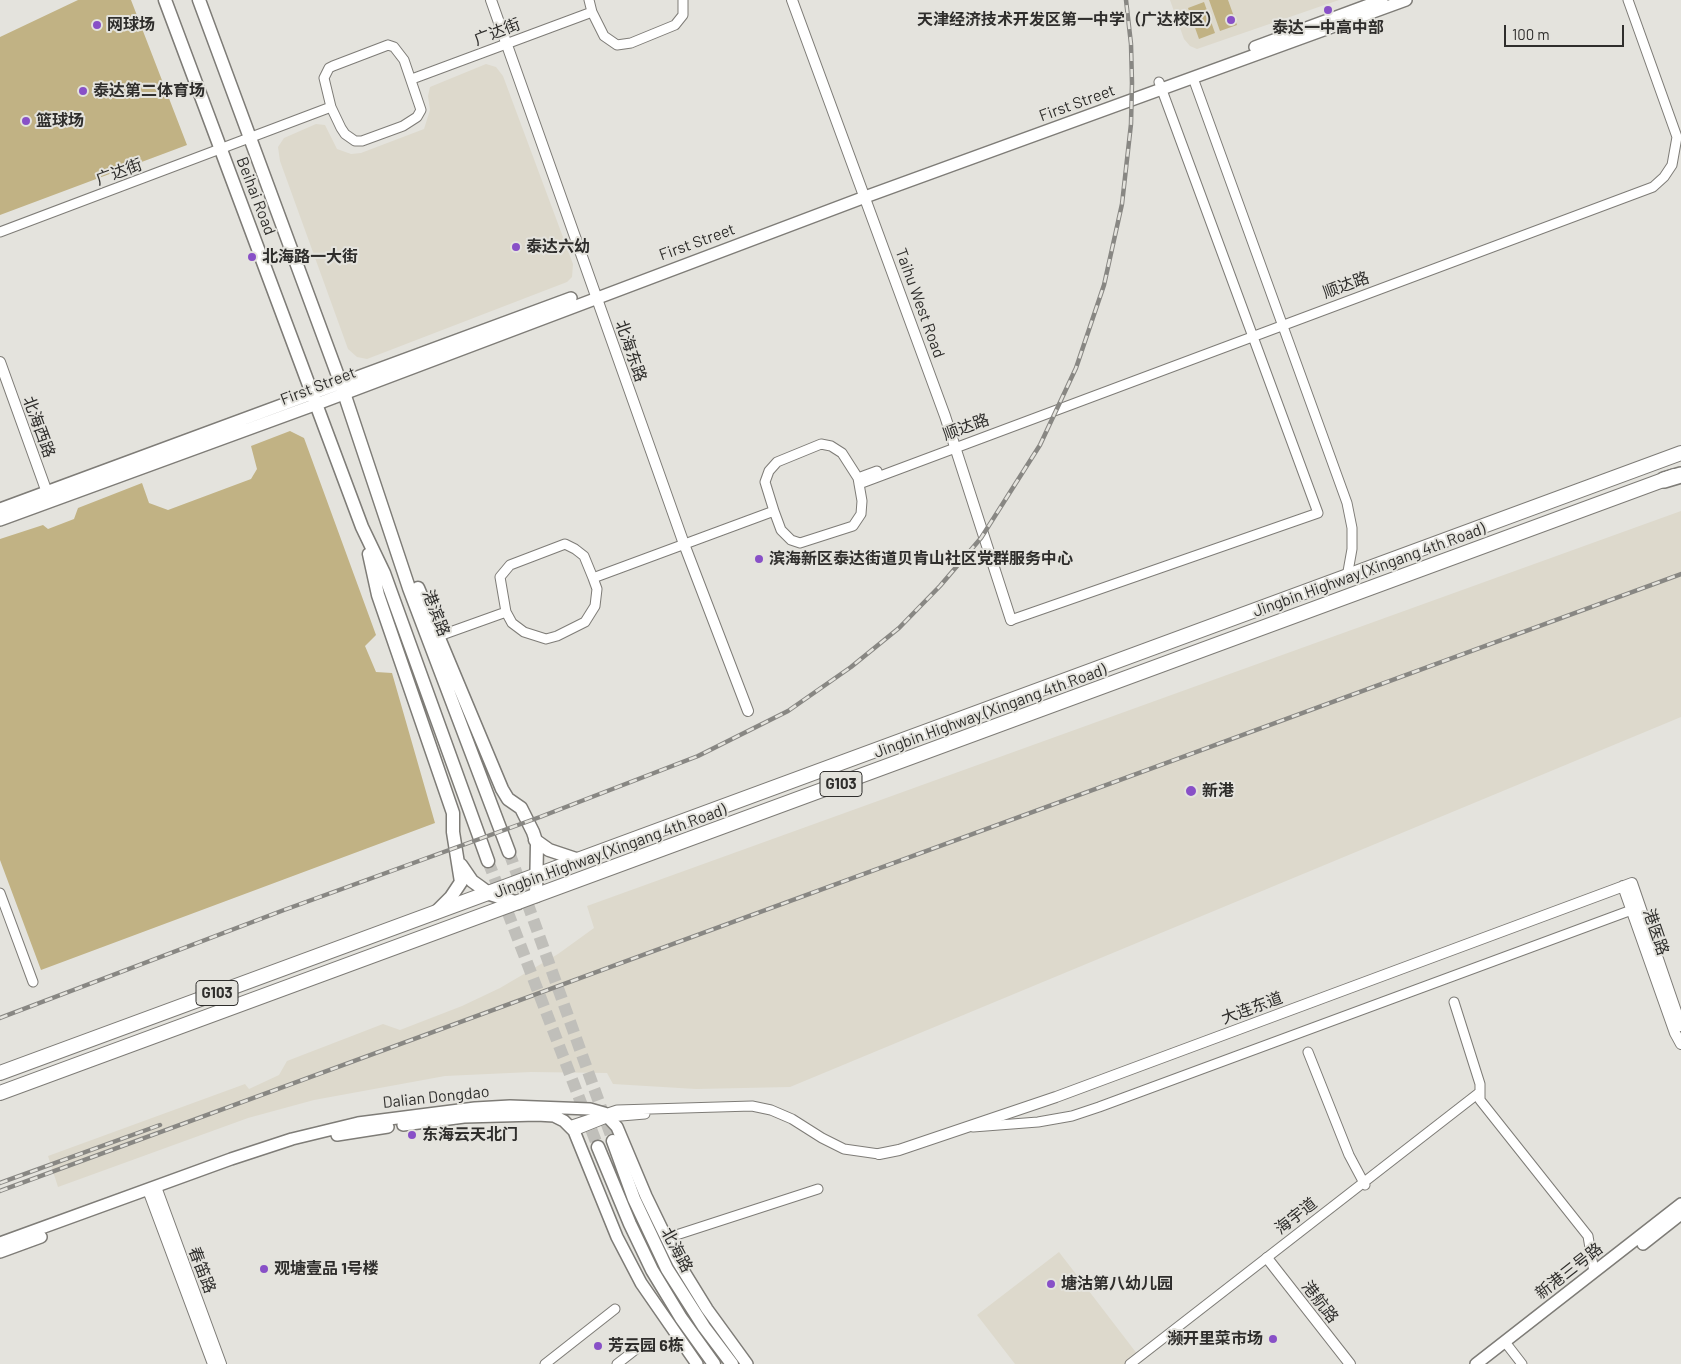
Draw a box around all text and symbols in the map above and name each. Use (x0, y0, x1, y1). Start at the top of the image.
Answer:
marker: 泰达一中高中部 (1322, 4, 1334, 16)
place label: 天津经济技术开发区第一中学（广达校区） (917, 10, 1221, 30)
street label: 广达街 (471, 14, 523, 50)
marker: 天津经济技术开发区第一中学（广达校区） (1225, 14, 1237, 26)
place label: 网球场 (107, 15, 155, 35)
scale bar (1506, 15, 1626, 47)
place label: 泰达一中高中部 (1272, 18, 1384, 38)
marker: 网球场 (91, 19, 103, 31)
text: 100 m (1512, 25, 1550, 43)
street label: First Street (1036, 80, 1118, 126)
place label: 泰达第二体育场 (93, 81, 205, 101)
marker: 泰达第二体育场 (77, 85, 89, 97)
place label: 篮球场 (36, 111, 84, 131)
marker: 篮球场 (20, 115, 32, 127)
street label: Beihai Road (232, 154, 280, 238)
street label: 广达街 (93, 155, 145, 189)
street label: First Street (656, 219, 738, 265)
place label: 泰达六幼 (526, 237, 590, 257)
marker: 泰达六幼 (510, 241, 522, 253)
street label: Taihu West Road (891, 246, 949, 360)
place label: 北海路一大街 (262, 247, 358, 267)
marker: 北海路一大街 (246, 251, 258, 263)
street label: 顺达路 (1320, 268, 1372, 302)
street label: 北海东路 (612, 318, 650, 384)
street label: First Street (278, 363, 358, 409)
street label: 北海西路 (19, 394, 59, 460)
street label: 顺达路 (940, 410, 992, 444)
street label: Jingbin Highway (Xingang 4th Road) (1250, 519, 1488, 621)
place label: 滨海新区泰达街道贝肯山社区党群服务中心 (769, 549, 1073, 569)
marker: 滨海新区泰达街道贝肯山社区党群服务中心 (753, 553, 765, 565)
street label: 港滨路 (418, 587, 454, 639)
street label: Jingbin Highway (Xingang 4th Road) (871, 660, 1109, 762)
road number: G103 (820, 772, 862, 796)
place label: 新港 (1202, 781, 1234, 801)
marker: 新港 (1184, 784, 1198, 798)
street label: Jingbin Highway (Xingang 4th Road) (491, 800, 729, 902)
street label: 港医路 (1639, 906, 1673, 958)
road number: G103 (196, 980, 238, 1006)
street label: 大连东道 (1219, 988, 1285, 1028)
street label: Dalian Dongdao (382, 1082, 490, 1112)
place label: 东海云天北门 (422, 1125, 518, 1145)
marker: 东海云天北门 (406, 1129, 418, 1141)
street label: 海宇道 (1271, 1194, 1321, 1238)
street label: 北海路 (657, 1224, 697, 1276)
street label: 新港三号路 (1532, 1239, 1606, 1303)
street label: 春笛路 (184, 1244, 220, 1296)
place label: 观塘壹品 1号楼 (274, 1259, 379, 1279)
marker: 观塘壹品 1号楼 (258, 1263, 270, 1275)
place label: 塘沽第八幼儿园 (1061, 1274, 1173, 1294)
street label: 港航路 (1298, 1277, 1342, 1327)
marker: 塘沽第八幼儿园 (1045, 1278, 1057, 1290)
place label: 濒开里菜市场 (1167, 1329, 1263, 1349)
marker: 濒开里菜市场 (1267, 1333, 1279, 1345)
place label: 芳云园 6栋 (608, 1336, 684, 1356)
marker: 芳云园 6栋 (592, 1340, 604, 1352)

